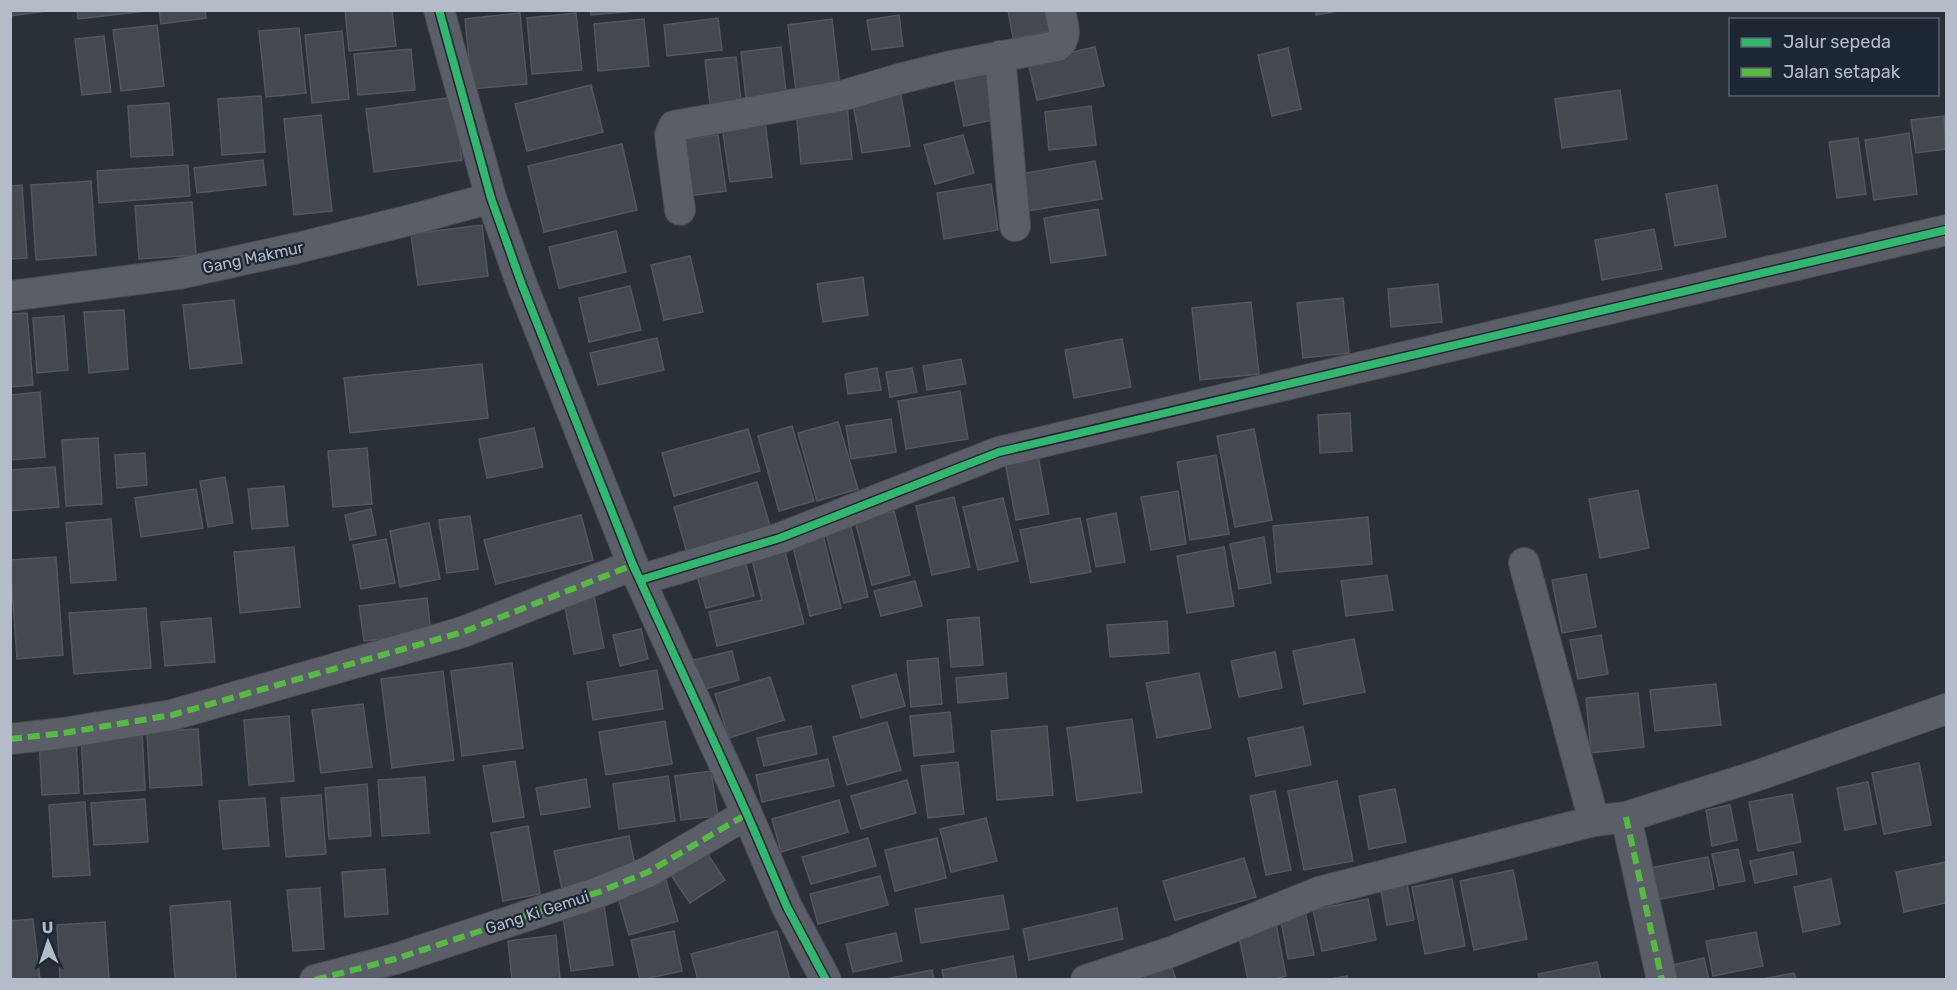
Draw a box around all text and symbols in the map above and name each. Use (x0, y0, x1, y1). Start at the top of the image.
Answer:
legend (1729, 18, 1939, 96)
text: Jalur sepeda (1783, 31, 1891, 53)
text: Jalan setapak (1783, 61, 1901, 83)
street label: Gang Makmur (201, 238, 305, 277)
street label: Gang Ki Gemui (483, 887, 591, 938)
north arrow (18, 912, 78, 972)
text: U (41, 918, 54, 937)

